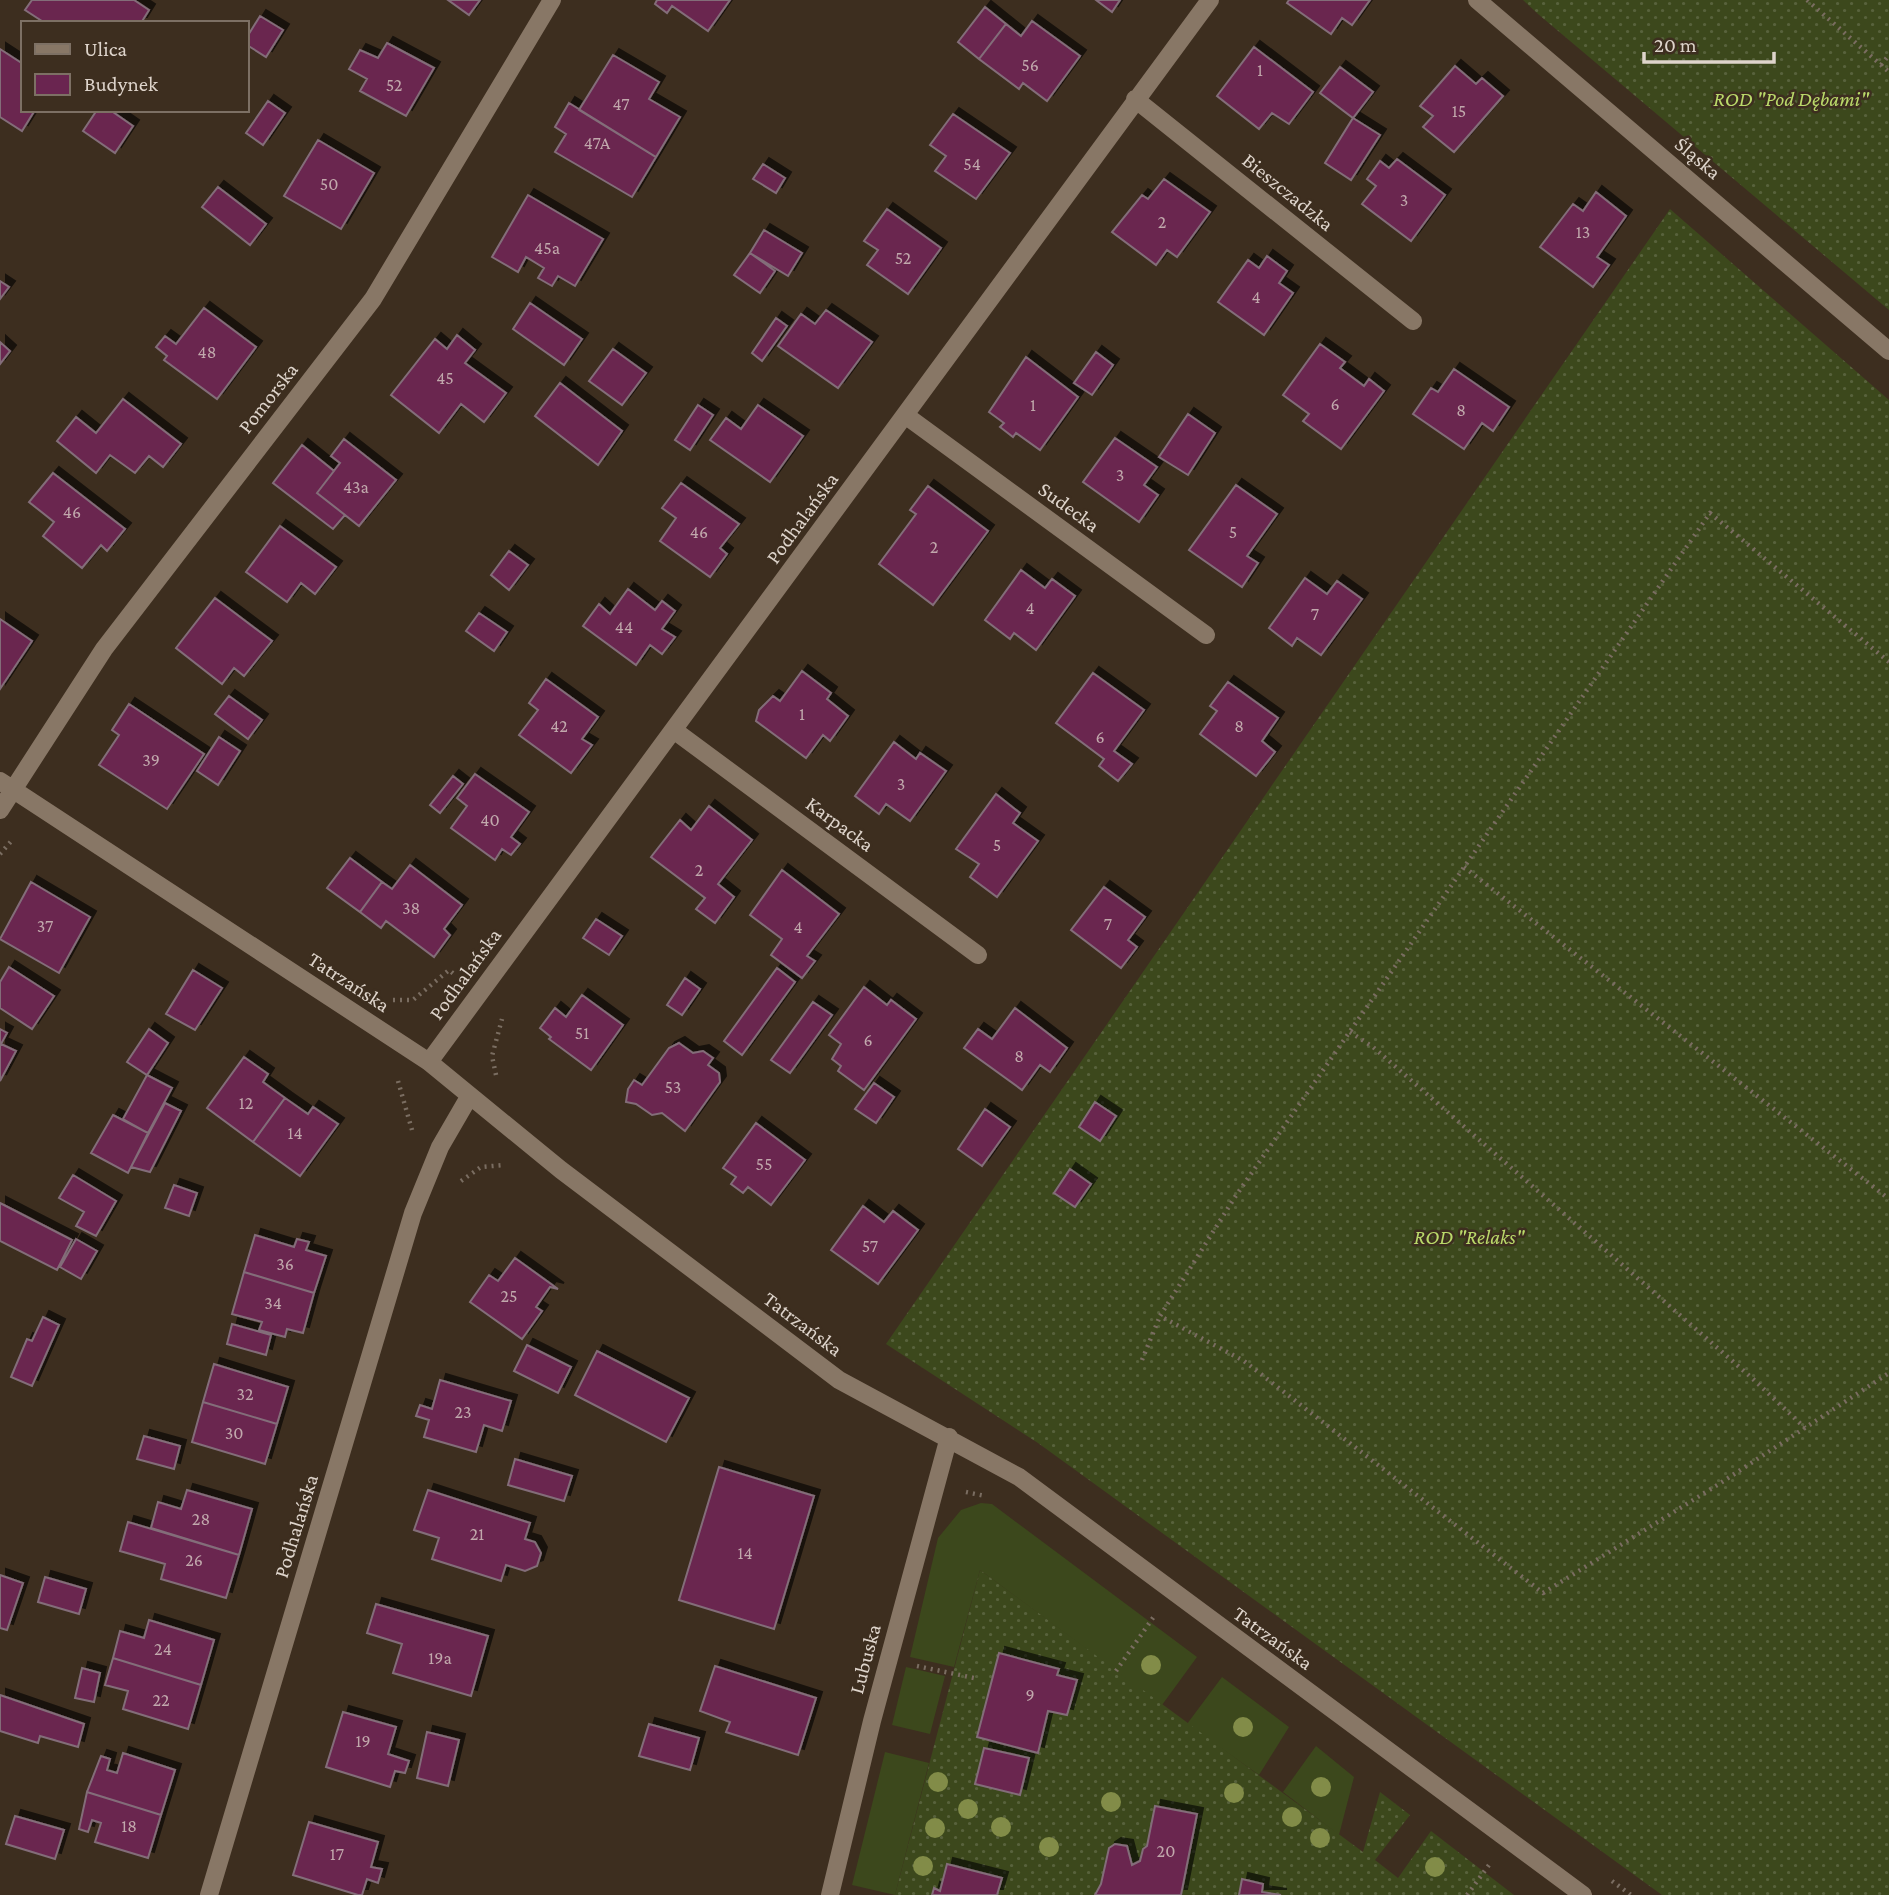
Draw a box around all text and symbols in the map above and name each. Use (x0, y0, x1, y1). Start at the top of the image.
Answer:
legend (21, 21, 248, 112)
scale bar (1644, 21, 1773, 65)
text: 20 m (1654, 33, 1697, 57)
text: Ulica (84, 37, 127, 61)
house number: 56 (1021, 55, 1039, 75)
house number: 1 (1257, 60, 1263, 80)
text: Budynek (84, 72, 158, 96)
house number: 52 (386, 75, 402, 95)
park label: ROD "Pod Dębami" (1713, 87, 1870, 111)
house number: 47 (612, 94, 630, 114)
house number: 15 (1452, 101, 1466, 121)
street label: Śląska (1670, 132, 1726, 184)
house number: 47A (584, 133, 611, 153)
street label: Bieszczadzka (1238, 148, 1339, 236)
house number: 54 (963, 154, 981, 174)
house number: 50 (320, 174, 338, 194)
house number: 3 (1400, 190, 1408, 210)
house number: 2 (1158, 212, 1166, 232)
house number: 13 (1576, 222, 1590, 242)
house number: 45a (534, 238, 560, 258)
house number: 52 (895, 248, 911, 268)
house number: 4 (1251, 287, 1261, 307)
house number: 48 (198, 342, 216, 362)
street label: Pomorska (233, 358, 303, 438)
house number: 45 (436, 368, 454, 388)
house number: 6 (1330, 394, 1340, 414)
house number: 1 (1030, 395, 1036, 415)
house number: 8 (1456, 400, 1466, 420)
house number: 3 (1116, 465, 1124, 485)
street label: Podhalańska (761, 467, 843, 568)
house number: 43a (343, 477, 369, 497)
street label: Sudecka (1034, 477, 1104, 537)
house number: 46 (63, 502, 81, 522)
house number: 46 (690, 522, 708, 542)
house number: 5 (1229, 522, 1237, 542)
house number: 2 (930, 537, 938, 557)
house number: 4 (1025, 598, 1035, 618)
house number: 7 (1311, 604, 1319, 624)
house number: 44 (615, 617, 633, 637)
house number: 1 (799, 704, 805, 724)
house number: 42 (550, 716, 568, 736)
house number: 8 (1234, 716, 1244, 736)
house number: 6 (1095, 727, 1105, 747)
house number: 39 (142, 750, 160, 770)
house number: 3 (897, 774, 905, 794)
street label: Karpacka (801, 791, 879, 857)
house number: 40 (480, 810, 500, 830)
house number: 5 (993, 835, 1001, 855)
house number: 2 (695, 860, 703, 880)
house number: 38 (402, 898, 420, 918)
house number: 7 (1104, 914, 1112, 934)
house number: 37 (37, 916, 53, 936)
house number: 4 (793, 917, 803, 937)
street label: Podhalańska (424, 923, 506, 1024)
street label: Tatrzańska (304, 947, 395, 1017)
house number: 51 (575, 1023, 589, 1043)
house number: 6 (863, 1030, 873, 1050)
house number: 8 (1014, 1046, 1024, 1066)
house number: 53 (665, 1077, 681, 1097)
house number: 12 (239, 1093, 253, 1113)
house number: 14 (287, 1123, 303, 1143)
house number: 55 (756, 1154, 772, 1174)
park label: ROD "Relaks" (1414, 1225, 1526, 1249)
house number: 57 (862, 1236, 878, 1256)
house number: 36 (276, 1254, 294, 1274)
house number: 25 (500, 1286, 518, 1306)
street label: Tatrzańska (759, 1287, 847, 1362)
house number: 34 (264, 1293, 282, 1313)
house number: 32 (236, 1384, 254, 1404)
house number: 23 (454, 1402, 472, 1422)
house number: 30 (225, 1423, 243, 1443)
street label: Podhalańska (269, 1471, 323, 1581)
house number: 28 (192, 1509, 210, 1529)
house number: 21 (470, 1524, 484, 1544)
house number: 14 (737, 1543, 753, 1563)
house number: 26 (185, 1550, 203, 1570)
street label: Tatrzańska (1229, 1601, 1318, 1675)
street label: Lubuska (844, 1621, 886, 1697)
house number: 24 (154, 1639, 172, 1659)
house number: 19a (428, 1648, 452, 1668)
house number: 9 (1025, 1685, 1035, 1705)
house number: 22 (152, 1690, 170, 1710)
house number: 19 (355, 1731, 371, 1751)
house number: 18 (121, 1816, 137, 1836)
house number: 20 (1157, 1841, 1175, 1861)
house number: 17 (330, 1844, 344, 1864)

